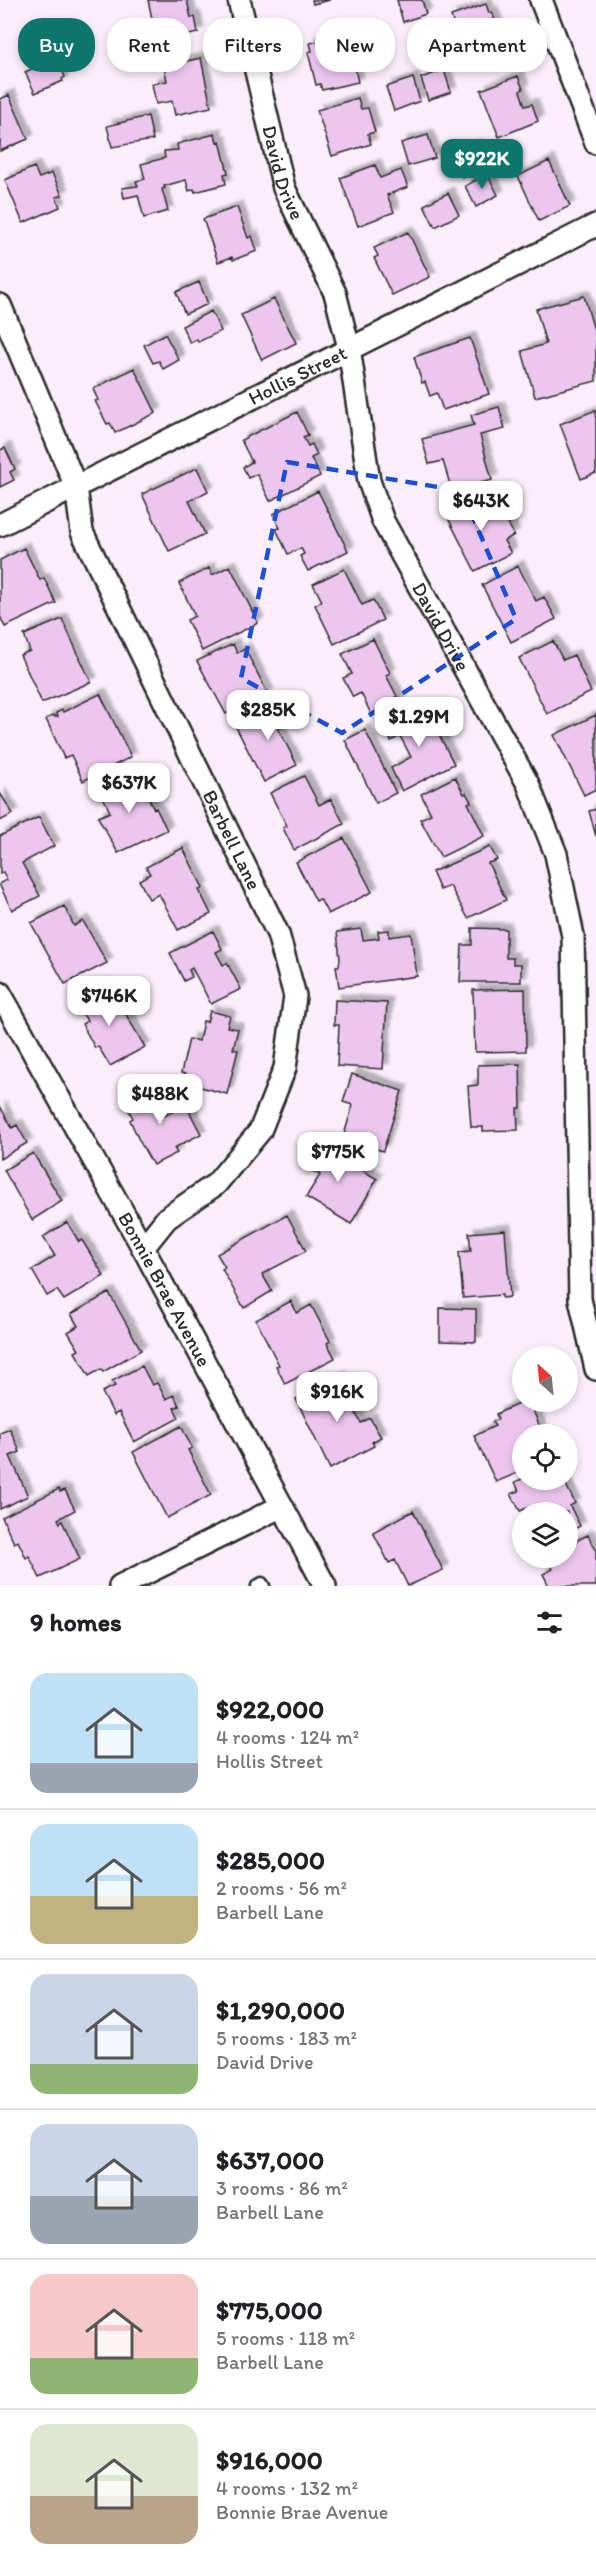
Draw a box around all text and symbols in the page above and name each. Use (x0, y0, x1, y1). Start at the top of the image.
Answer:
chip: Buy (18, 18, 95, 72)
chip: Rent (107, 18, 191, 72)
chip: Filters (203, 18, 303, 72)
chip: New (315, 18, 395, 72)
chip: Apartment (407, 18, 547, 72)
street label: David Drive (257, 123, 309, 223)
pin: $922K (440, 139, 524, 190)
text: $922K (455, 146, 509, 170)
street label: Hollis Street (244, 340, 351, 410)
pin: $643K (439, 481, 523, 532)
text: $643K (453, 488, 509, 512)
street label: David Drive (407, 578, 475, 675)
pin: $285K (226, 690, 310, 741)
text: $285K (241, 697, 295, 721)
pin: $1.29M (370, 697, 468, 748)
text: $1.29M (388, 704, 450, 728)
pin: $637K (87, 763, 171, 814)
text: $637K (102, 770, 156, 794)
street label: Barbell Lane (198, 786, 266, 893)
pin: $746K (67, 976, 151, 1027)
text: $746K (81, 983, 137, 1007)
pin: $488K (118, 1074, 202, 1125)
text: $488K (132, 1081, 188, 1105)
pin: $775K (296, 1132, 380, 1183)
text: $775K (311, 1139, 365, 1163)
street label: Bonnie Brae Avenue (113, 1208, 217, 1371)
north arrow (512, 1346, 578, 1412)
map controls (512, 1346, 578, 1568)
pin: $916K (295, 1372, 379, 1423)
text: $916K (310, 1379, 364, 1403)
button: locate (512, 1424, 578, 1490)
button: layers (512, 1502, 578, 1568)
text: 9 homes (30, 1606, 122, 1638)
icon: filters (533, 1606, 566, 1639)
text: $922,000 (216, 1693, 324, 1725)
icon: home (78, 1697, 150, 1769)
text: 4 rooms · 124 m² (216, 1725, 359, 1749)
text: Hollis Street (216, 1749, 323, 1773)
text: $285,000 (216, 1844, 325, 1876)
icon: home (78, 1848, 150, 1920)
text: 2 rooms · 56 m² (216, 1876, 347, 1900)
text: Barbell Lane (216, 1900, 324, 1924)
text: $1,290,000 (216, 1994, 345, 2026)
icon: home (78, 1998, 150, 2070)
text: 5 rooms · 183 m² (216, 2026, 357, 2050)
text: David Drive (216, 2050, 314, 2074)
text: $637,000 (216, 2144, 324, 2176)
icon: home (78, 2148, 150, 2220)
text: 3 rooms · 86 m² (216, 2176, 348, 2200)
text: Barbell Lane (216, 2200, 324, 2224)
text: $775,000 (216, 2294, 323, 2326)
icon: home (78, 2298, 150, 2370)
text: 5 rooms · 118 m² (216, 2326, 355, 2350)
text: Barbell Lane (216, 2350, 324, 2374)
text: $916,000 (216, 2444, 323, 2476)
icon: home (78, 2448, 150, 2520)
text: 4 rooms · 132 m² (216, 2476, 358, 2500)
text: Bonnie Brae Avenue (216, 2500, 388, 2524)

